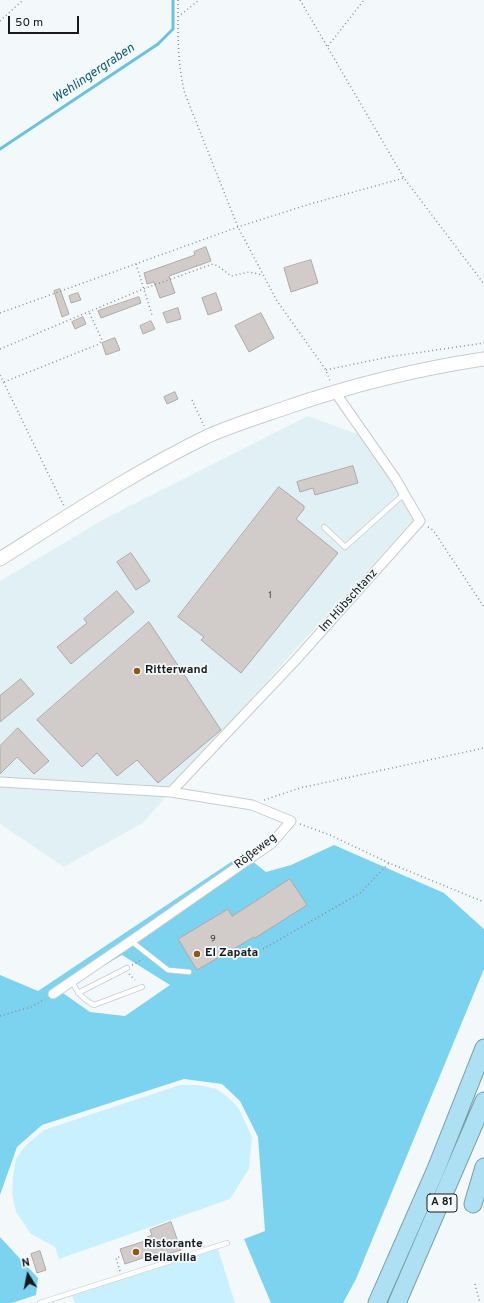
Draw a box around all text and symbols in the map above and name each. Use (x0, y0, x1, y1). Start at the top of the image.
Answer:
scale bar (10, 8, 81, 34)
text: 50 m (15, 15, 43, 31)
water label: Wehlingergraben (50, 41, 138, 107)
street label: Im Hübschtanz (317, 566, 381, 636)
house number: 1 (268, 590, 272, 602)
place label: Ritterwand (145, 664, 208, 678)
marker: Ritterwand (132, 666, 142, 676)
street label: Rößeweg (232, 831, 280, 873)
house number: 9 (210, 934, 216, 946)
place label: El Zapata (205, 947, 258, 961)
marker: El Zapata (192, 949, 202, 959)
road number: A 81 (427, 1194, 457, 1212)
place label: Ristorante Bellavilla (144, 1238, 203, 1266)
marker: Ristorante Bellavilla (131, 1247, 141, 1257)
north arrow (8, 1255, 48, 1295)
text: N (21, 1256, 31, 1271)

